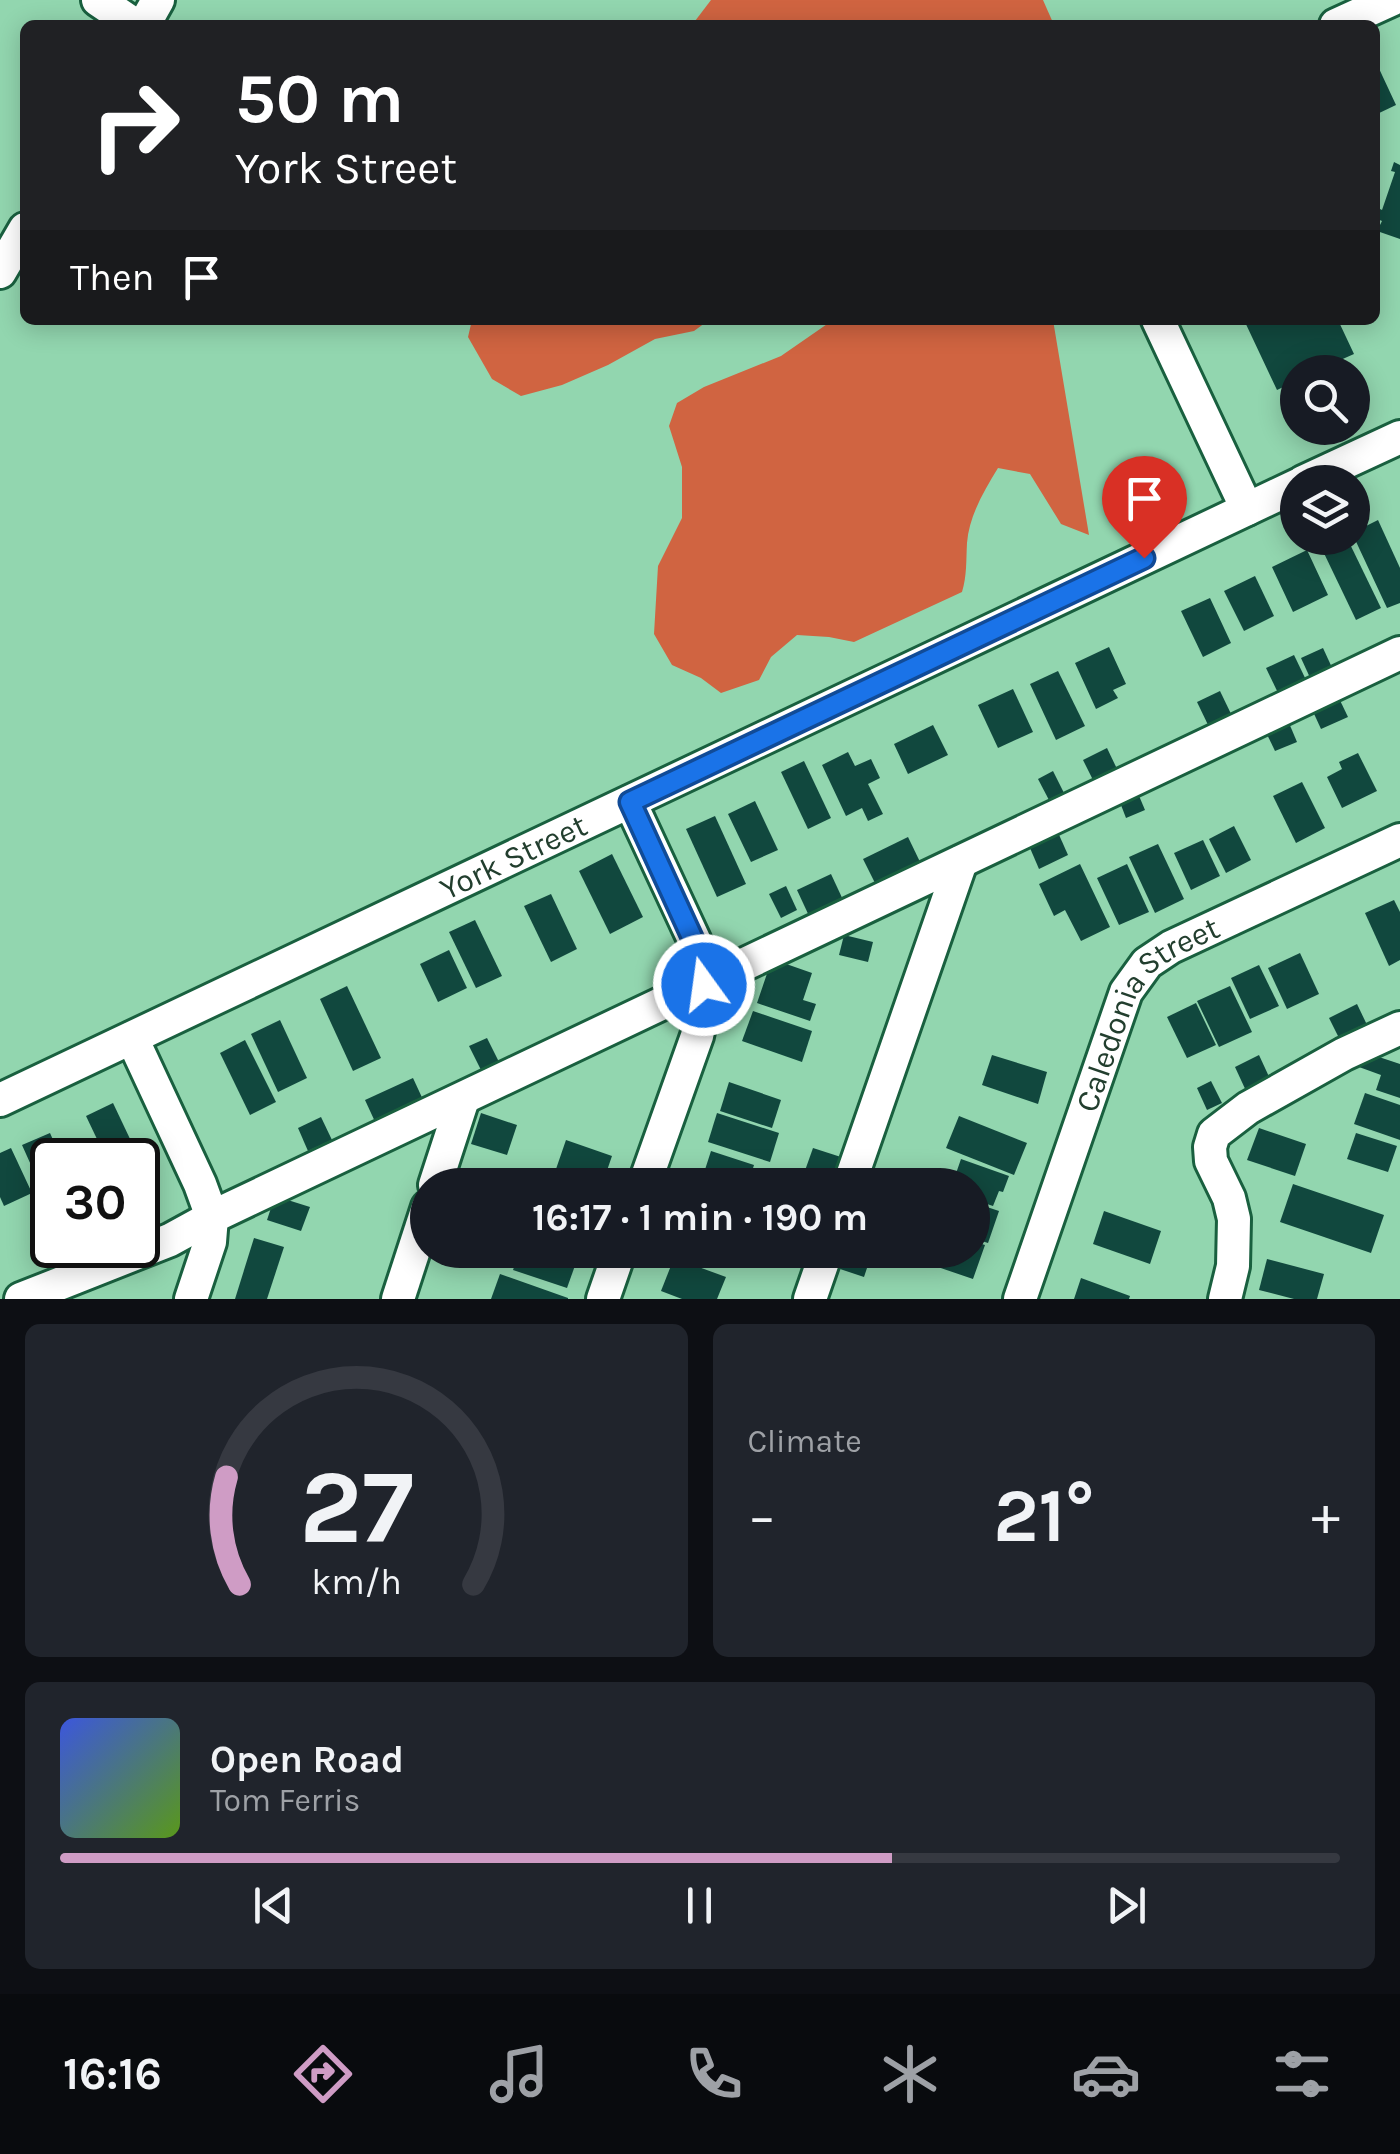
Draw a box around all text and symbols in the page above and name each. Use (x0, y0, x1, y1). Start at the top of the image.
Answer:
text: 50 m (235, 58, 404, 140)
icon: right (70, 60, 200, 190)
text: York Street (235, 142, 457, 194)
icon: arrive (174, 250, 229, 305)
text: Then (70, 255, 154, 300)
map controls (1280, 355, 1370, 555)
button: search (1280, 355, 1370, 445)
pin (1102, 456, 1187, 559)
button: layers (1280, 465, 1370, 555)
icon: arrive (1117, 471, 1172, 526)
street label: York Street (434, 806, 593, 907)
street label: Caledonia Street (1068, 909, 1225, 1117)
position arrow (652, 933, 756, 1037)
speed limit sign: 30 (30, 1138, 160, 1268)
text: 16:17 · 1 min · 190 m (532, 1195, 868, 1240)
text: Climate (748, 1423, 862, 1460)
text: 27 (299, 1447, 414, 1568)
text: 21° (993, 1472, 1094, 1560)
text: − (748, 1484, 776, 1548)
text: + (1311, 1484, 1340, 1548)
text: km/h (311, 1561, 402, 1603)
text: Open Road (210, 1737, 404, 1782)
text: Tom Ferris (210, 1782, 360, 1819)
icon: previous (246, 1878, 301, 1933)
icon: pause (672, 1878, 727, 1933)
icon: next (1099, 1878, 1154, 1933)
icon: directions (288, 2039, 358, 2109)
icon: music (484, 2039, 554, 2109)
icon: phone (679, 2039, 749, 2109)
icon: climate (875, 2039, 945, 2109)
icon: car (1071, 2039, 1141, 2109)
icon: filters (1267, 2039, 1337, 2109)
text: 16:16 (63, 2048, 162, 2100)

